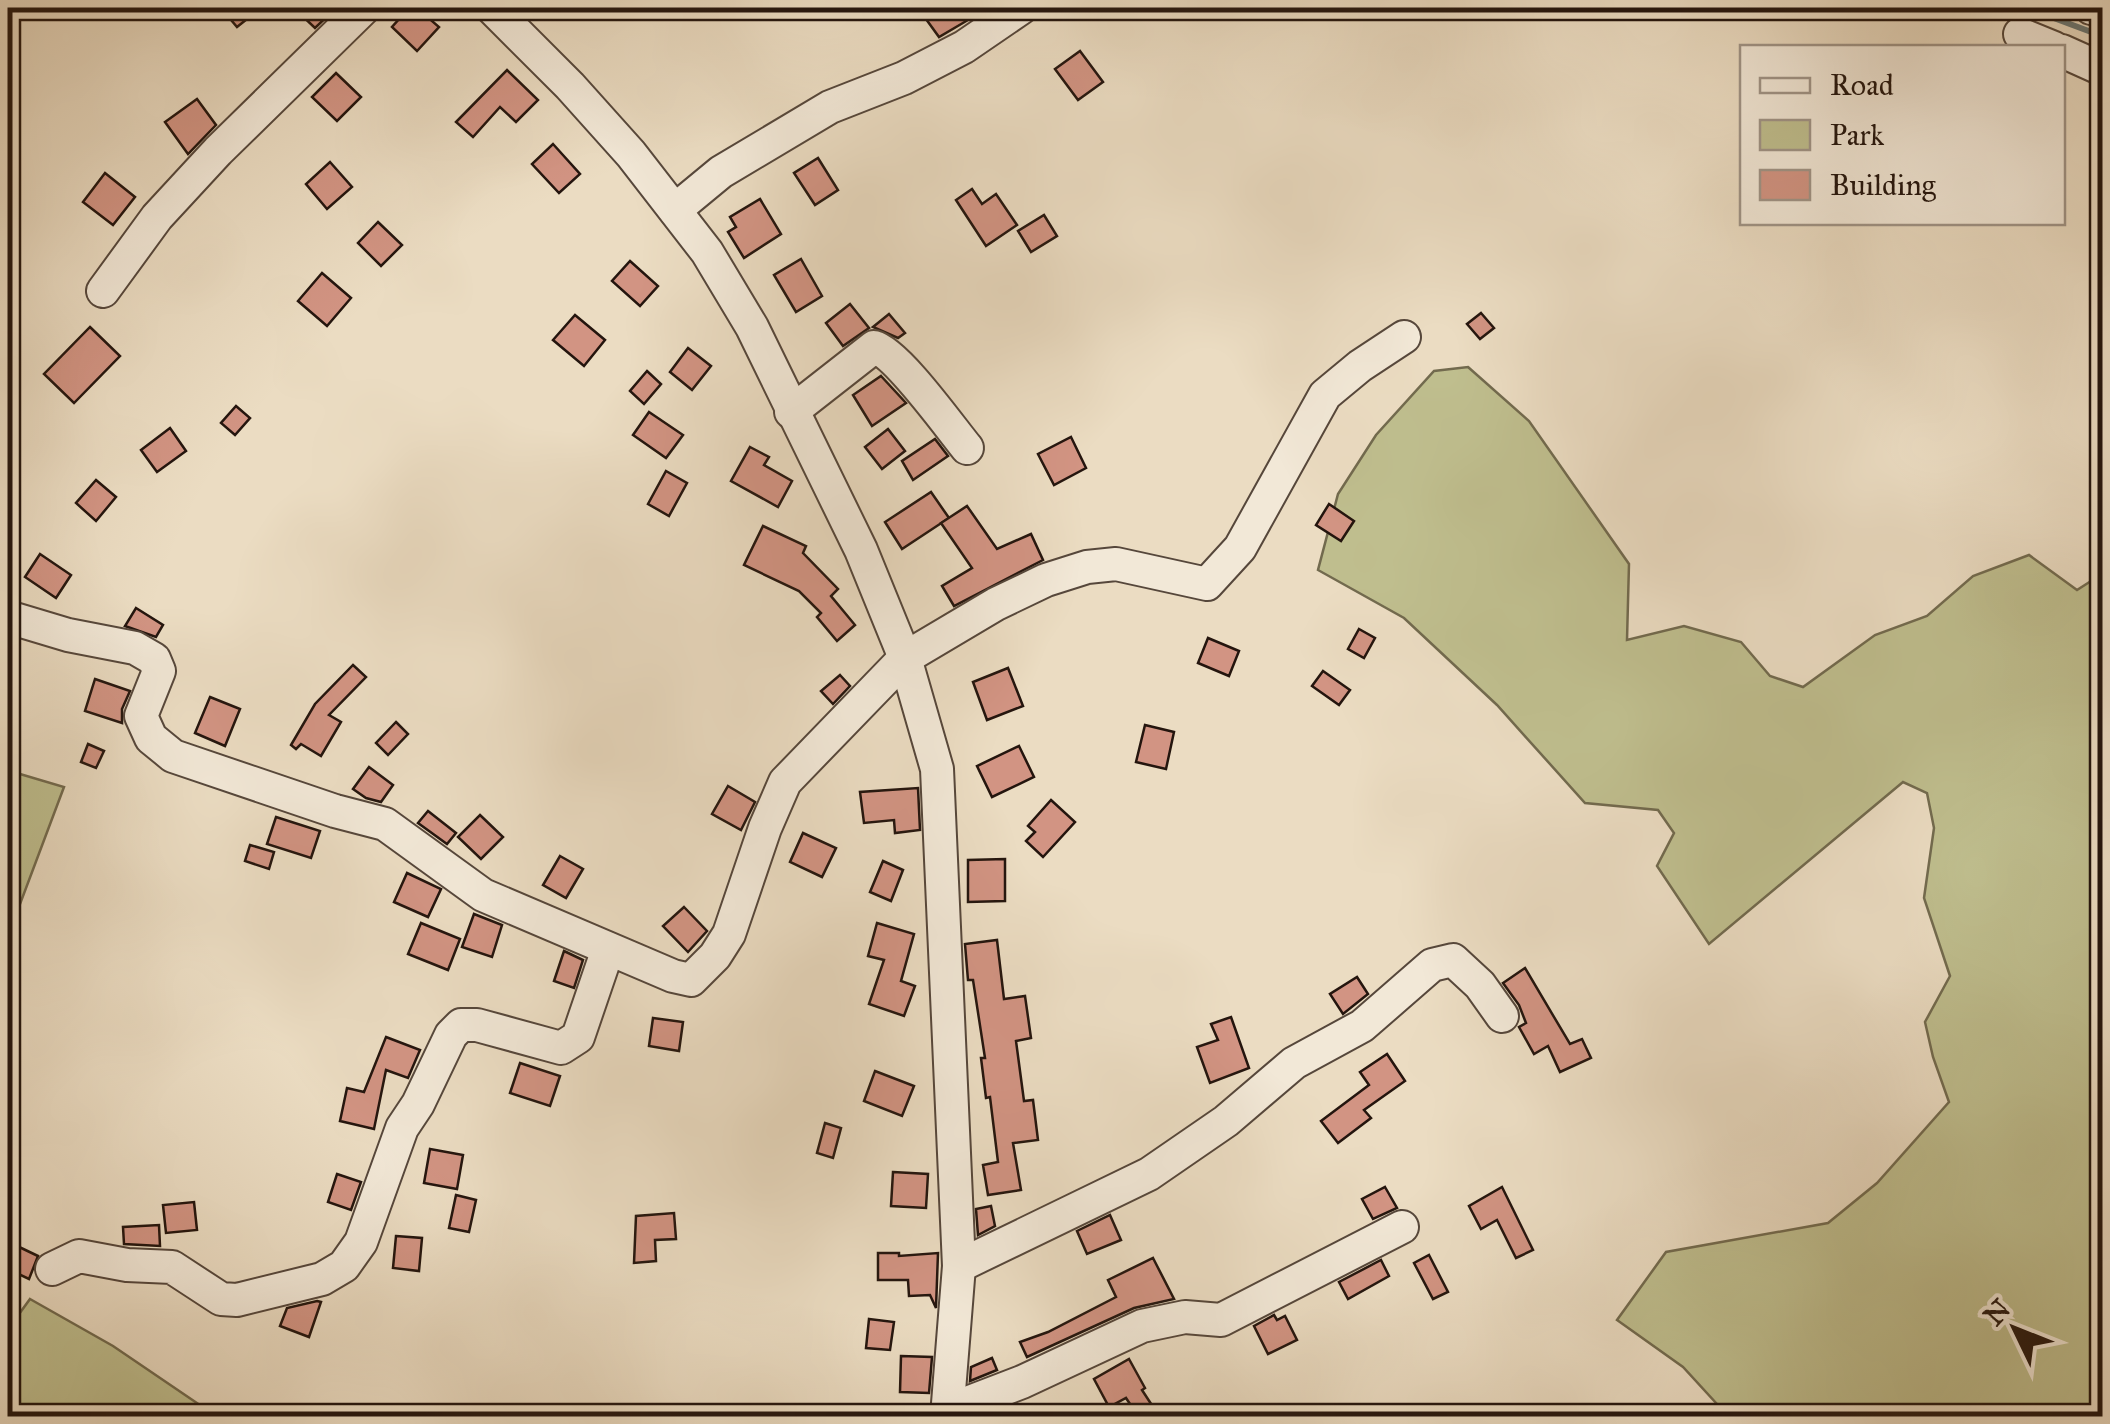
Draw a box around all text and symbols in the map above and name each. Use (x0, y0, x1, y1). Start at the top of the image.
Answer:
legend (1740, 45, 2065, 225)
text: Road (1830, 67, 1894, 103)
text: Park (1830, 117, 1884, 153)
text: Building (1830, 167, 1937, 203)
north arrow (1965, 1279, 2065, 1379)
text: N (1976, 1291, 2018, 1333)

